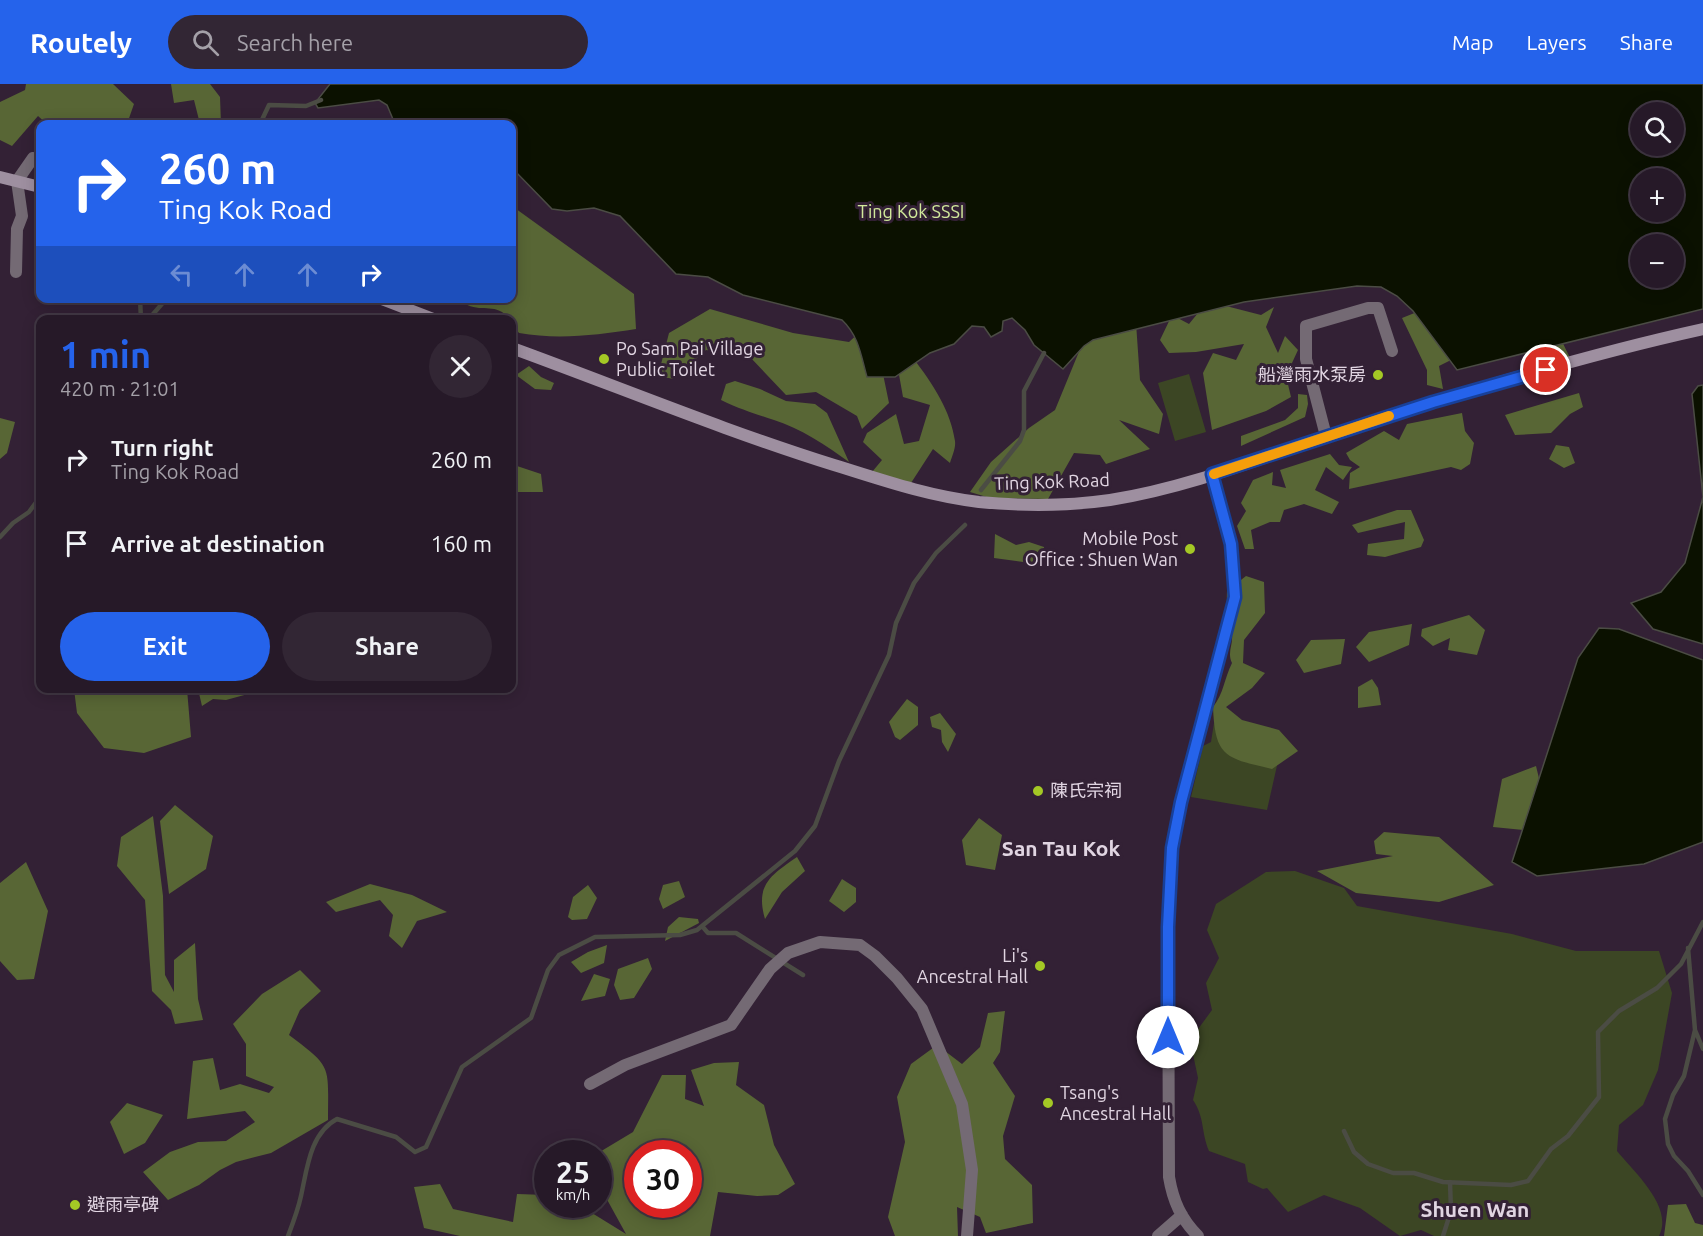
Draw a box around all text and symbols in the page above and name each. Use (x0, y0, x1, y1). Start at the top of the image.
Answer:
search box (168, 15, 588, 69)
icon: search (189, 26, 222, 59)
text: Routely (30, 27, 132, 58)
text: Search here (237, 30, 353, 55)
text: Map (1452, 30, 1493, 54)
text: Layers (1526, 30, 1587, 54)
text: Share (1620, 30, 1673, 54)
map controls (1630, 102, 1684, 288)
button: search (1630, 102, 1684, 156)
icon: right (60, 144, 138, 222)
text: 260 m (159, 145, 276, 192)
button: + (1630, 168, 1684, 222)
text: Ting Kok Road (159, 194, 332, 224)
park label: Ting Kok SSSI (858, 201, 964, 221)
button: − (1630, 234, 1684, 288)
icon: left (165, 258, 198, 291)
icon: ahead (228, 258, 261, 291)
icon: ahead (291, 258, 324, 291)
icon: right (354, 258, 387, 291)
text: 1 min (60, 334, 151, 375)
button: close (429, 335, 492, 398)
place label: Po Sam Pai Village Public Toilet (616, 338, 763, 379)
pin (1520, 344, 1571, 395)
marker: Po Sam Pai Village Public Toilet (597, 352, 611, 366)
icon: arrive (1529, 353, 1562, 386)
place label: 船灣雨水泵房 (1258, 364, 1366, 384)
marker: 船灣雨水泵房 (1371, 368, 1385, 382)
text: 420 m · 21:01 (60, 377, 180, 400)
text: Turn right (111, 435, 213, 460)
icon: right (60, 443, 93, 476)
text: 260 m (431, 447, 492, 472)
text: Ting Kok Road (111, 460, 239, 483)
street label: Ting Kok Road (994, 469, 1110, 493)
icon: arrive (60, 527, 93, 560)
place label: Mobile Post Office : Shuen Wan (1025, 528, 1178, 569)
text: Arrive at destination (111, 531, 325, 556)
text: 160 m (431, 531, 492, 556)
marker: Mobile Post Office : Shuen Wan (1183, 542, 1197, 556)
button: Exit (60, 612, 270, 681)
button: Share (282, 612, 492, 681)
place label: 陳氏宗祠 (1050, 780, 1122, 800)
marker: 陳氏宗祠 (1031, 784, 1045, 798)
district label: San Tau Kok (1002, 836, 1120, 860)
place label: Li's Ancestral Hall (917, 945, 1028, 986)
marker: Li's Ancestral Hall (1033, 959, 1047, 973)
position arrow (1136, 1005, 1200, 1069)
place label: Tsang's Ancestral Hall (1060, 1082, 1172, 1123)
marker: Tsang's Ancestral Hall (1041, 1096, 1055, 1110)
speed limit sign: 30 (624, 1140, 702, 1218)
text: 25 (556, 1155, 590, 1189)
text: km/h (556, 1186, 590, 1203)
place label: 避雨亭碑 (87, 1194, 159, 1214)
district label: Shuen Wan (1421, 1197, 1529, 1221)
marker: 避雨亭碑 (68, 1198, 82, 1212)

